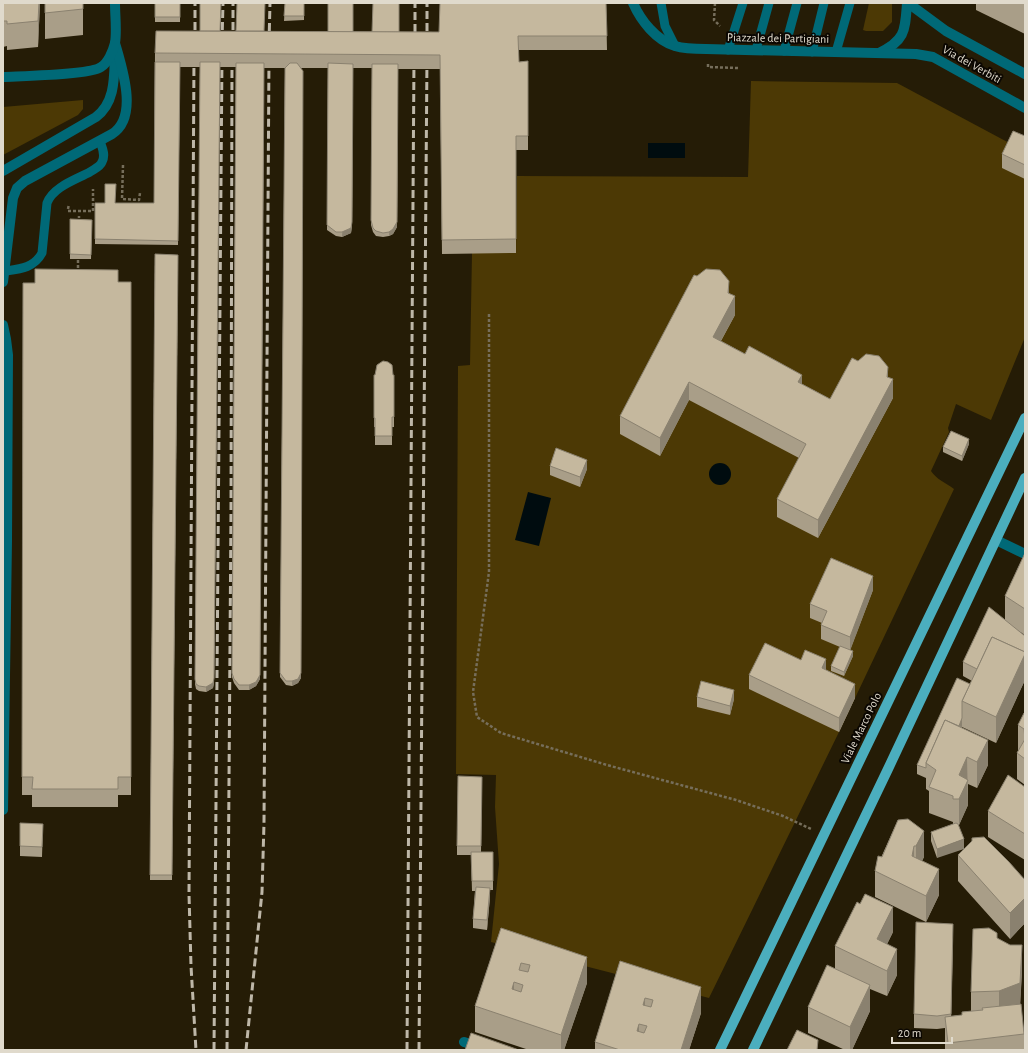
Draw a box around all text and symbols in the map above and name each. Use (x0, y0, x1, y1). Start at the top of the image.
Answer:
street label: Piazzale dei Partigiani (727, 31, 829, 45)
street label: Via dei Verbiti (941, 43, 1003, 85)
street label: Viale Marco Polo (839, 691, 883, 765)
scale bar (892, 1019, 952, 1045)
text: 20 m (898, 1027, 921, 1039)

